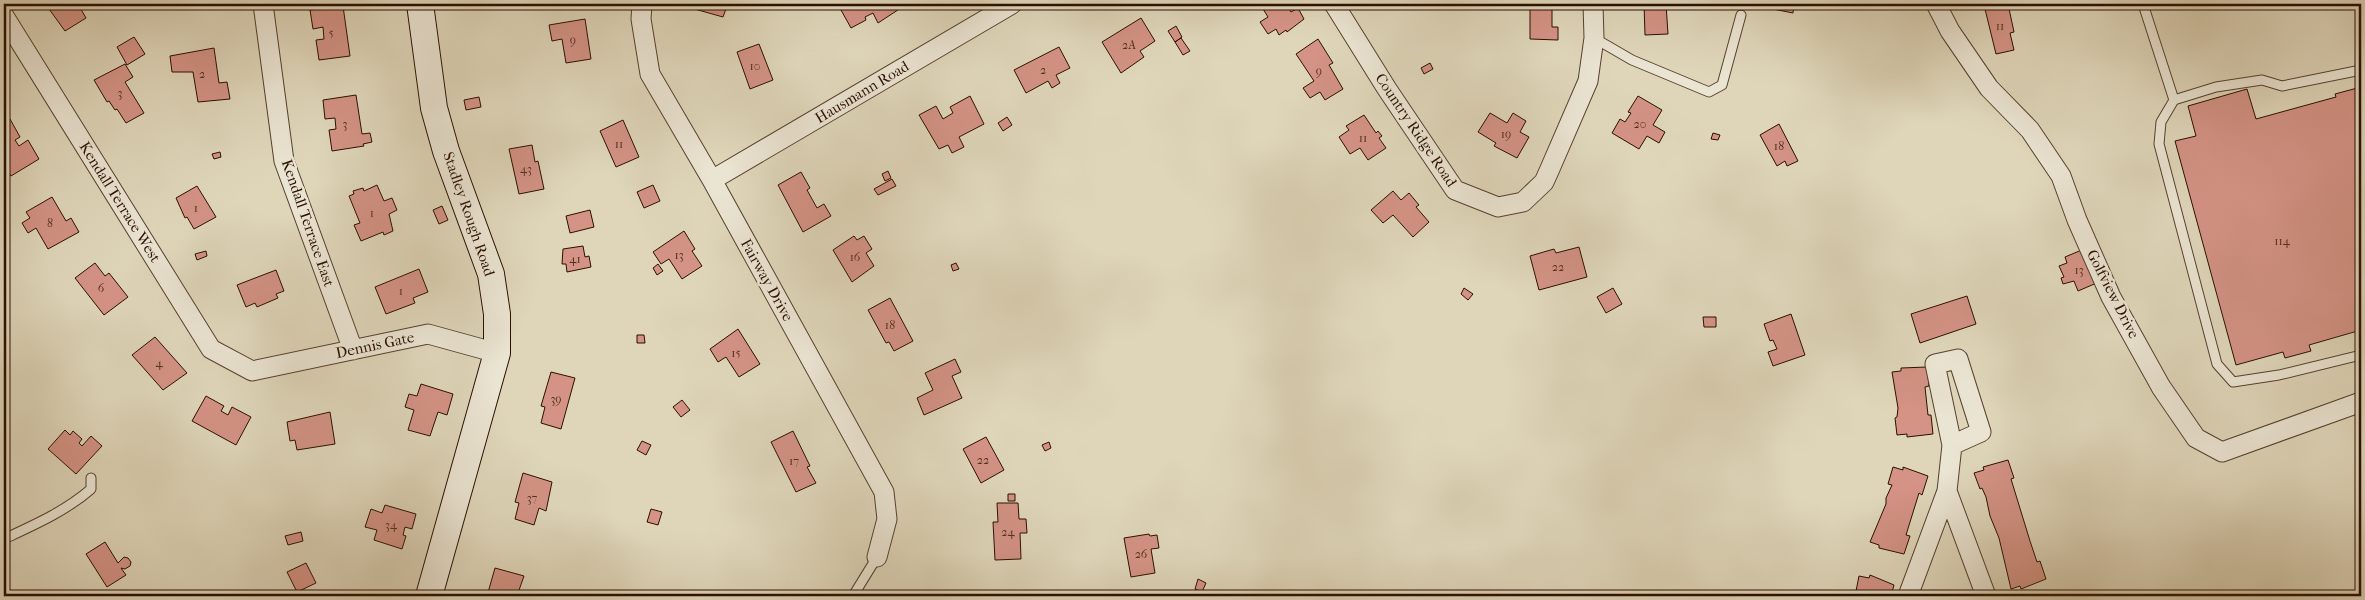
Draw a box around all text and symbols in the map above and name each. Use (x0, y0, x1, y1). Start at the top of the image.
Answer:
house number: 11 (1996, 19, 2004, 33)
house number: 5 (328, 26, 334, 40)
house number: 9 (570, 33, 576, 47)
house number: 2A (1122, 38, 1136, 52)
street label: Hausmann Road (812, 57, 913, 127)
house number: 10 (750, 59, 760, 73)
house number: 2 (1040, 63, 1046, 77)
house number: 9 (1316, 64, 1322, 78)
house number: 2 (199, 67, 205, 81)
street label: Country Ridge Road (1371, 70, 1461, 191)
house number: 3 (118, 86, 123, 100)
house number: 3 (343, 117, 348, 131)
house number: 20 (1634, 117, 1646, 131)
house number: 19 (1501, 127, 1511, 141)
house number: 11 (1359, 131, 1367, 145)
house number: 11 (615, 137, 623, 151)
street label: Kendall Terrace West (76, 138, 165, 266)
house number: 18 (1774, 139, 1784, 153)
street label: Stadley Rough Road (439, 149, 499, 279)
street label: Kendall Terrace East (278, 157, 338, 290)
house number: 43 (520, 162, 532, 176)
house number: 1 (194, 201, 198, 215)
house number: 1 (370, 206, 374, 220)
house number: 8 (47, 216, 53, 230)
house number: 114 (2274, 234, 2291, 248)
street label: Fairway Drive (737, 236, 797, 325)
street label: Golfview Drive (2083, 247, 2143, 342)
house number: 13 (674, 248, 684, 262)
house number: 16 (850, 250, 861, 264)
house number: 41 (569, 252, 581, 266)
house number: 22 (1552, 260, 1564, 274)
house number: 13 (2074, 263, 2084, 277)
house number: 6 (98, 281, 105, 295)
house number: 1 (399, 284, 403, 298)
house number: 18 (885, 318, 895, 332)
street label: Dennis Gate (334, 328, 416, 362)
house number: 15 (731, 346, 741, 360)
house number: 4 (155, 356, 163, 370)
house number: 39 (550, 392, 562, 406)
house number: 22 (977, 453, 989, 467)
house number: 17 (789, 454, 799, 468)
house number: 37 (527, 491, 538, 505)
house number: 34 (385, 518, 398, 532)
house number: 24 (1001, 525, 1016, 539)
house number: 26 (1135, 547, 1148, 561)

